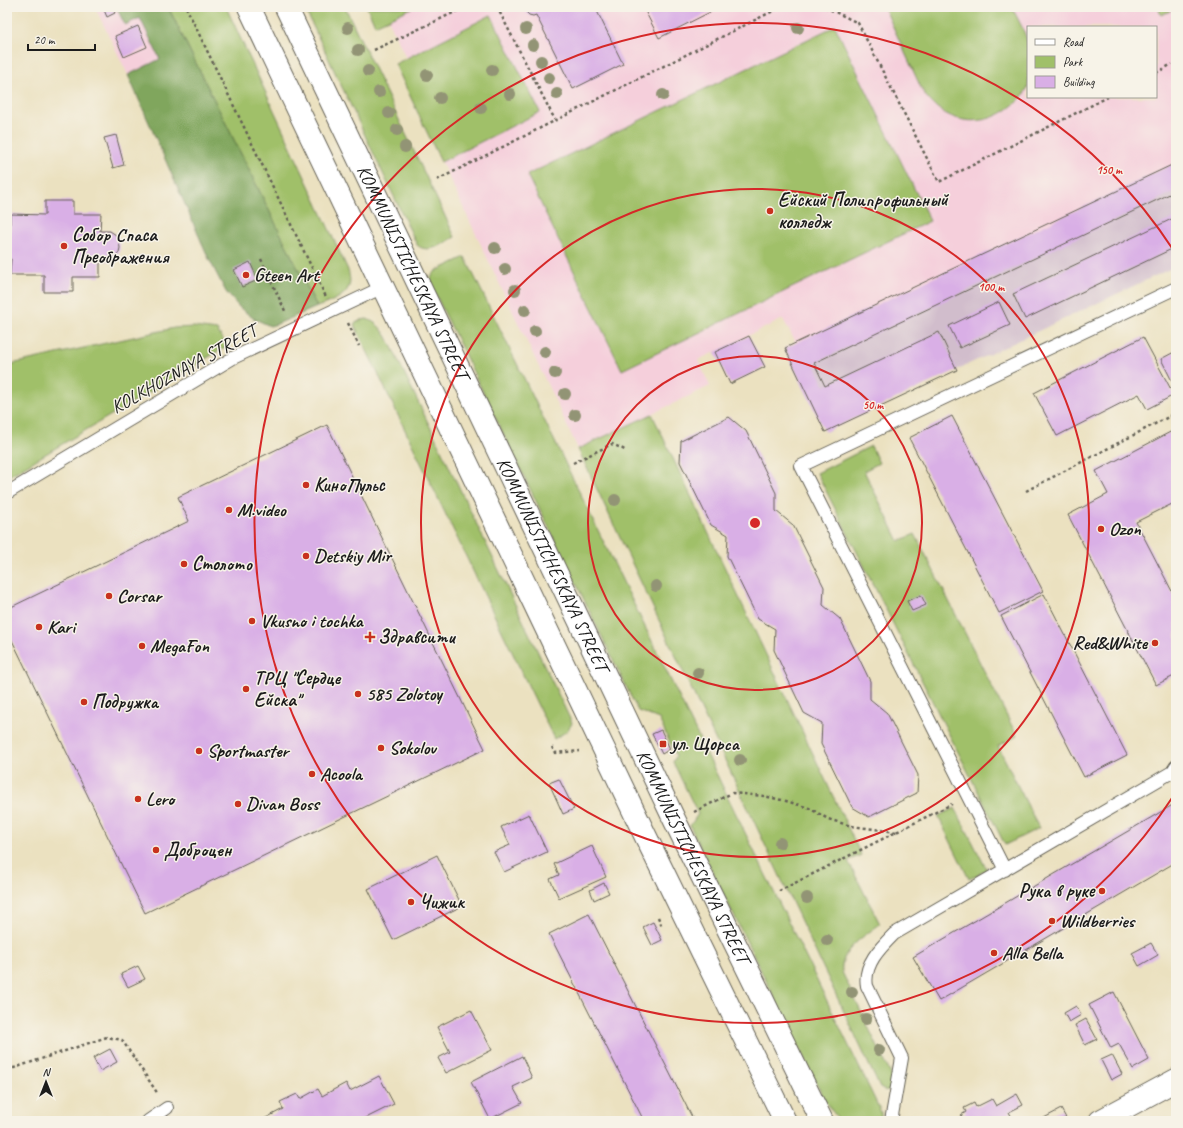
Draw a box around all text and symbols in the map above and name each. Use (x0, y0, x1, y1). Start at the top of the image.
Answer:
scale bar (28, 26, 95, 52)
legend (1027, 26, 1157, 98)
text: 20 m (34, 32, 56, 48)
text: Road (1063, 34, 1085, 50)
text: Park (1063, 54, 1084, 70)
text: Building (1063, 74, 1095, 90)
street label: KOMMUNISTICHESKAYA STREET (351, 161, 476, 388)
text: 150 m (1096, 162, 1123, 178)
place label: Ейский Полипрофильный колледж (778, 188, 950, 234)
marker: Ейский Полипрофильный колледж (765, 206, 775, 216)
place label: Собор Спаса Преображения (72, 223, 170, 269)
marker: Собор Спаса Преображения (59, 241, 69, 251)
place label: Gteen Art (254, 263, 320, 287)
marker: Gteen Art (241, 270, 251, 280)
text: 100 m (978, 279, 1005, 295)
street label: KOLKHOZNAYA STREET (107, 316, 266, 419)
text: 50 m (863, 397, 884, 413)
street label: KOMMUNISTICHESKAYA STREET (491, 454, 616, 680)
place label: КиноПульс (314, 473, 386, 497)
marker: КиноПульс (301, 480, 311, 490)
place label: M.video (237, 498, 287, 522)
marker: M.video (224, 505, 234, 515)
centre of rings (748, 516, 762, 530)
place label: Ozon (1109, 517, 1141, 541)
marker: Ozon (1096, 524, 1106, 534)
place label: Detskiy Mir (314, 544, 393, 568)
marker: Detskiy Mir (301, 551, 311, 561)
place label: Столото (192, 552, 254, 576)
marker: Столото (179, 559, 189, 569)
place label: Corsar (117, 584, 163, 608)
marker: Corsar (104, 591, 114, 601)
place label: Vkusno i tochka (260, 609, 364, 633)
place label: Kari (47, 615, 77, 639)
marker: Vkusno i tochka (247, 616, 257, 626)
marker: Kari (34, 622, 44, 632)
place label: Здравсити (378, 625, 456, 649)
place label: Red&White (1073, 631, 1149, 655)
marker: Здравсити (365, 632, 375, 642)
place label: MegaFon (150, 634, 209, 658)
marker: Red&White (1150, 638, 1160, 648)
marker: MegaFon (137, 641, 147, 651)
place label: ТРЦ "Сердце Ейска" (254, 666, 342, 712)
place label: 585 Zolotoy (366, 682, 444, 706)
marker: ТРЦ "Сердце Ейска" (241, 684, 251, 694)
marker: 585 Zolotoy (353, 689, 363, 699)
place label: Подружка (92, 690, 160, 714)
marker: Подружка (79, 697, 89, 707)
place label: ул. Щорса (669, 732, 740, 756)
place label: Sokolov (389, 736, 437, 760)
place label: Sportmaster (207, 739, 290, 763)
marker: ул. Щорса (658, 739, 668, 749)
marker: Sokolov (376, 743, 386, 753)
marker: Sportmaster (194, 746, 204, 756)
street label: KOMMUNISTICHESKAYA STREET (631, 746, 757, 972)
place label: Acoola (320, 762, 364, 786)
marker: Acoola (307, 769, 317, 779)
place label: Lero (146, 787, 176, 811)
place label: Divan Boss (246, 792, 321, 816)
marker: Lero (133, 794, 143, 804)
marker: Divan Boss (233, 799, 243, 809)
place label: Доброцен (164, 838, 233, 862)
marker: Доброцен (151, 845, 161, 855)
place label: Рука в руке (1019, 879, 1096, 903)
marker: Рука в руке (1097, 886, 1107, 896)
place label: Чижик (419, 890, 466, 914)
marker: Чижик (406, 897, 416, 907)
place label: Wildberries (1060, 909, 1137, 933)
marker: Wildberries (1047, 916, 1057, 926)
place label: Alla Bella (1002, 941, 1065, 965)
marker: Alla Bella (989, 948, 999, 958)
north arrow (26, 1062, 66, 1102)
text: N (43, 1065, 52, 1079)

